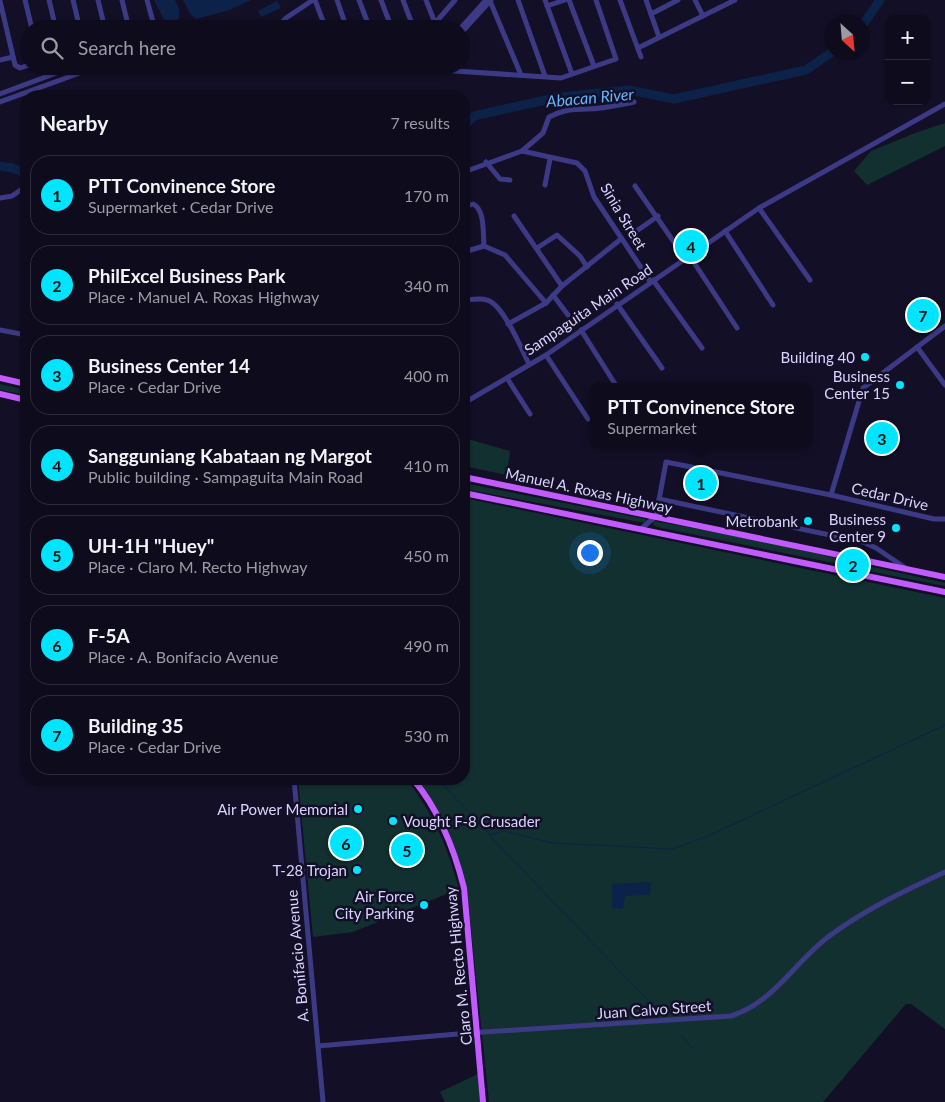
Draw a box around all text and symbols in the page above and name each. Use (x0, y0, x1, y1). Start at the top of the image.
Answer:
north arrow (825, 15, 870, 60)
map controls (885, 15, 930, 105)
button: + (885, 15, 930, 60)
search box (20, 20, 470, 75)
icon: search (38, 34, 66, 62)
text: Search here (78, 36, 176, 59)
button: − (885, 60, 930, 105)
water label: Abacan River (544, 84, 635, 110)
text: Nearby (40, 110, 108, 135)
text: 7 results (390, 113, 450, 132)
text: PTT Convinence Store (88, 174, 275, 197)
street label: Sinia Street (597, 179, 651, 253)
text: 1 (52, 186, 62, 205)
text: 170 m (404, 186, 449, 205)
text: Supermarket · Cedar Drive (88, 197, 273, 216)
pin: 4 (675, 227, 707, 265)
street label: Sampaguita Main Road (521, 259, 655, 359)
text: PhilExcel Business Park (88, 264, 286, 287)
text: 2 (52, 276, 62, 295)
text: 340 m (404, 276, 449, 295)
text: Place · Manuel A. Roxas Highway (88, 287, 319, 306)
pin: 7 (907, 296, 939, 334)
place label: Building 40 (781, 348, 855, 366)
marker: Building 40 (859, 351, 871, 363)
text: Business Center 14 (88, 354, 250, 377)
text: 3 (52, 366, 62, 385)
text: 400 m (404, 366, 449, 385)
place label: Business Center 15 (824, 367, 890, 402)
text: Place · Cedar Drive (88, 377, 221, 396)
marker: Business Center 15 (894, 379, 906, 391)
popup (590, 383, 812, 448)
text: PTT Convinence Store (607, 395, 795, 418)
text: Supermarket (607, 418, 697, 437)
pin: 3 (866, 419, 898, 457)
text: Sangguniang Kabataan ng Margot (88, 444, 372, 467)
text: 4 (52, 456, 62, 475)
text: 410 m (404, 456, 449, 475)
street label: Manuel A. Roxas Highway (504, 463, 674, 517)
pin: 1 (685, 464, 717, 502)
text: Public building · Sampaguita Main Road (88, 467, 363, 486)
street label: Cedar Drive (850, 478, 930, 514)
place label: Business Center 9 (829, 510, 886, 545)
place label: Metrobank (726, 512, 798, 530)
marker: Metrobank (802, 515, 814, 527)
marker: Business Center 9 (890, 522, 902, 534)
text: UH-1H "Huey" (88, 534, 214, 557)
your location (577, 540, 603, 566)
text: 5 (52, 546, 62, 565)
text: 450 m (404, 546, 449, 565)
pin: 2 (837, 546, 869, 584)
text: Place · Claro M. Recto Highway (88, 557, 307, 576)
text: F-5A (88, 624, 130, 647)
text: 6 (52, 636, 62, 655)
text: 490 m (404, 636, 449, 655)
text: Place · A. Bonifacio Avenue (88, 647, 278, 666)
text: Building 35 (88, 714, 184, 737)
text: 7 (52, 726, 62, 745)
text: 530 m (404, 726, 449, 745)
text: Place · Cedar Drive (88, 737, 221, 756)
place label: Air Power Memorial (217, 800, 348, 818)
marker: Air Power Memorial (352, 803, 364, 815)
place label: Vought F-8 Crusader (403, 812, 541, 830)
marker: Vought F-8 Crusader (387, 815, 399, 827)
pin: 6 (330, 824, 362, 862)
pin: 5 (391, 831, 423, 869)
place label: T-28 Trojan (272, 861, 347, 879)
marker: T-28 Trojan (351, 864, 363, 876)
street label: Claro M. Recto Highway (441, 886, 475, 1046)
place label: Air Force City Parking (335, 887, 414, 922)
street label: A. Bonifacio Avenue (282, 889, 312, 1023)
marker: Air Force City Parking (418, 899, 430, 911)
street label: Juan Calvo Street (596, 996, 712, 1022)

